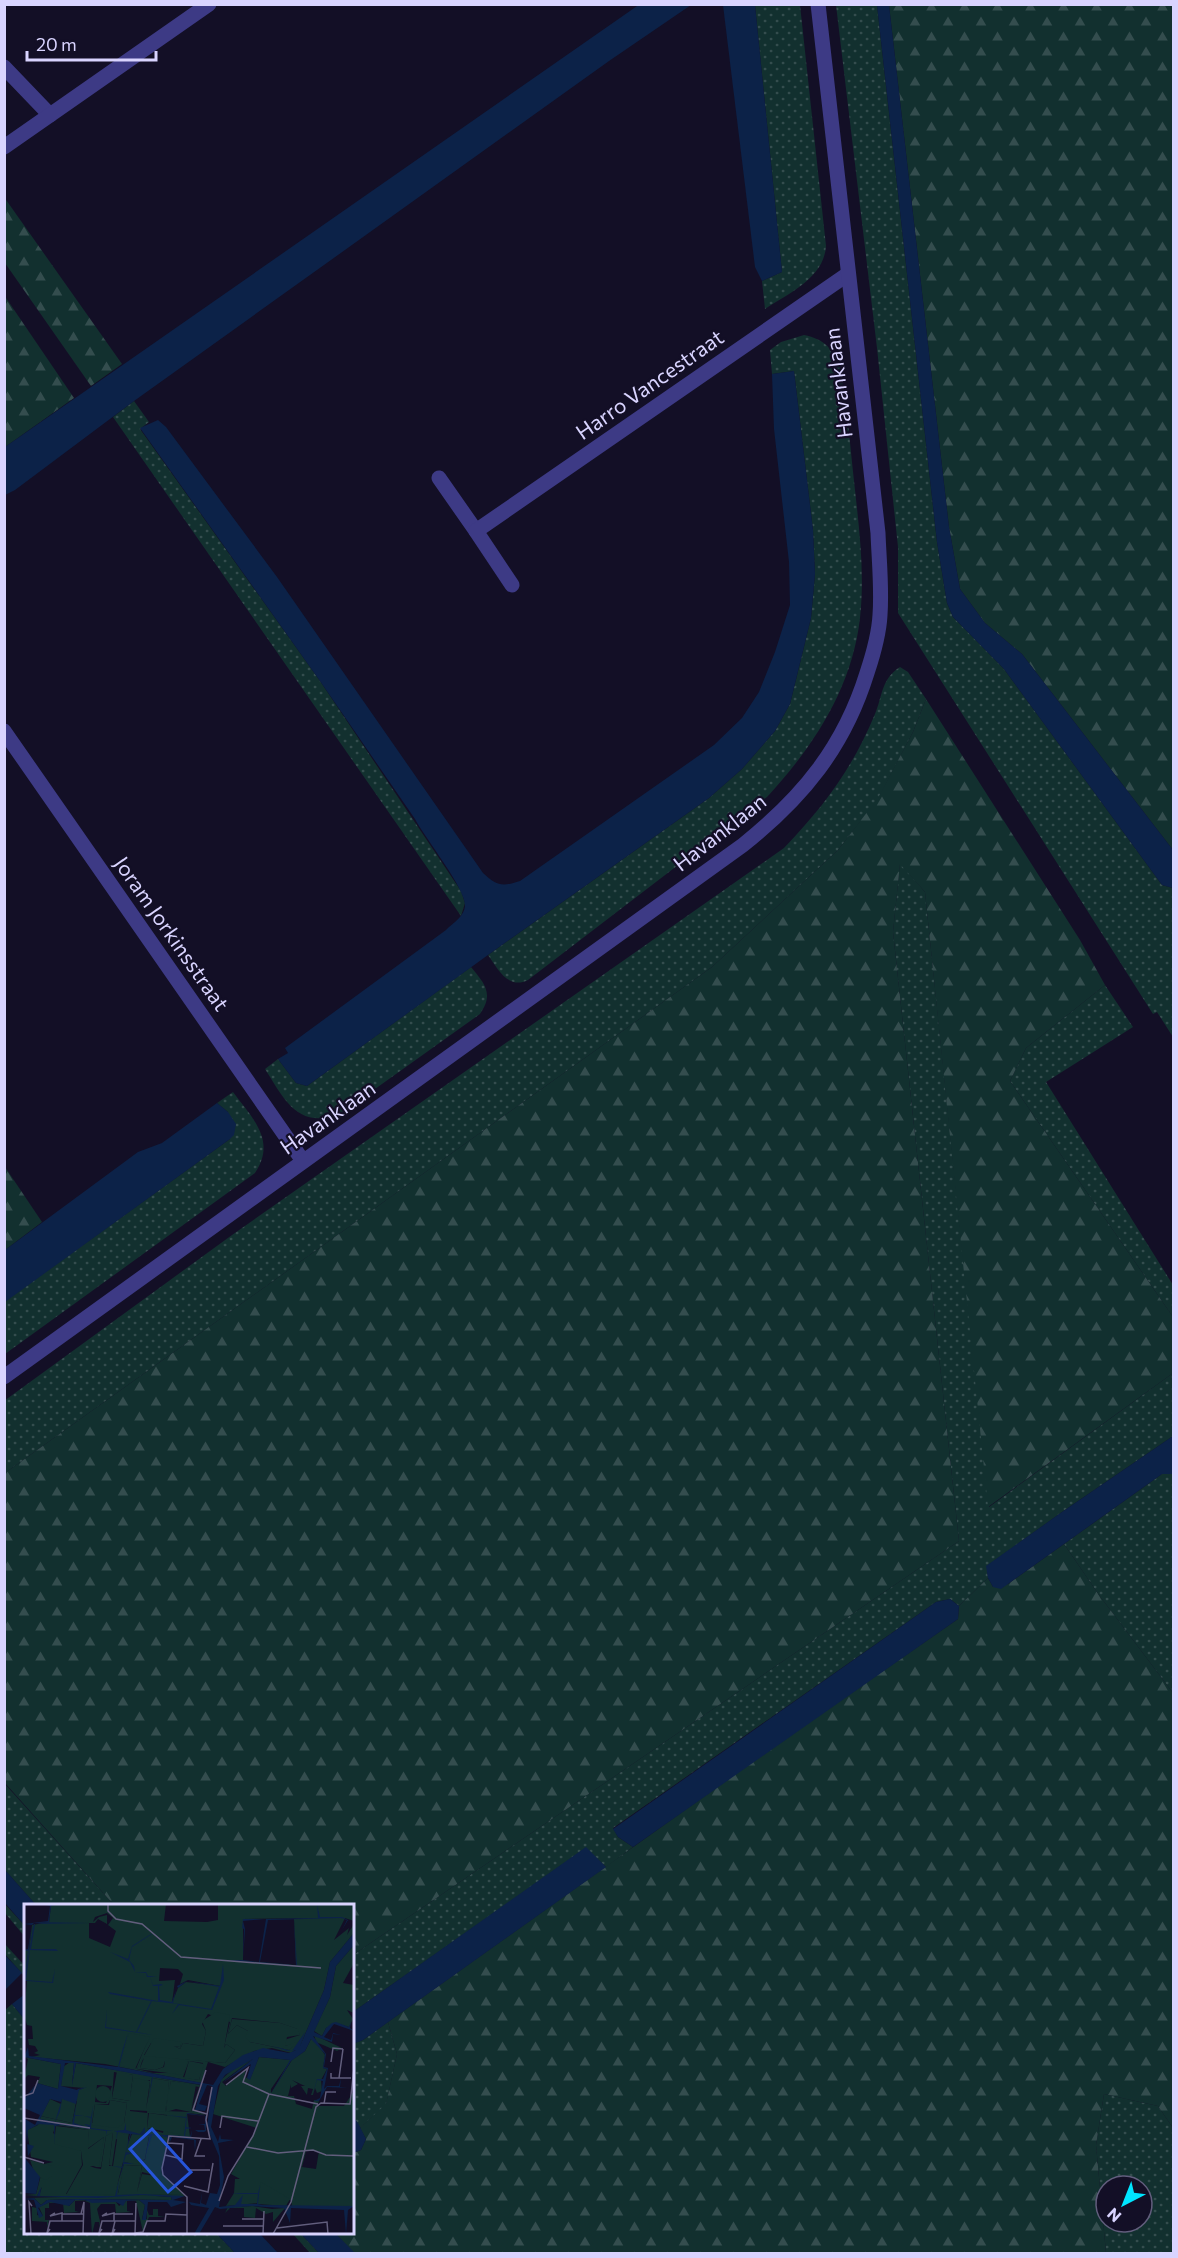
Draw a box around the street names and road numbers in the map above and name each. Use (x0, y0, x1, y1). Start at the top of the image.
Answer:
street label: Harro Vancestraat (571, 324, 728, 444)
street label: Havanklaan (818, 327, 857, 440)
street label: Havanklaan (668, 788, 770, 876)
street label: Joram Jorkinsstraat (110, 851, 235, 1015)
street label: Havanklaan (275, 1075, 380, 1159)

